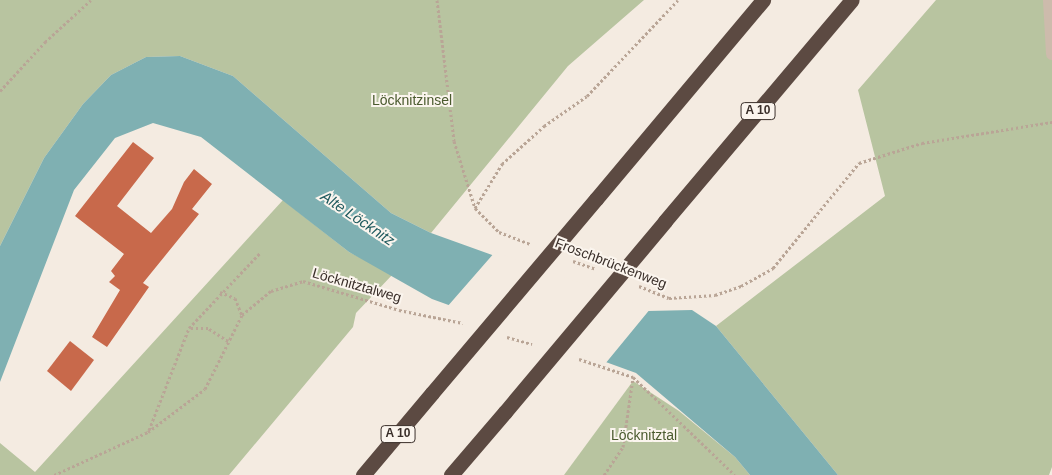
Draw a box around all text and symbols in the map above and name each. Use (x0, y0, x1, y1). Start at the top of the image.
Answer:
park label: Löcknitzinsel (372, 92, 452, 108)
road number: A 10 (739, 102, 777, 120)
water label: Alte Löcknitz (318, 187, 398, 249)
street label: Froschbrückenweg (553, 234, 669, 292)
street label: Löcknitztalweg (311, 264, 403, 306)
road number: A 10 (379, 424, 417, 444)
park label: Löcknitztal (611, 427, 677, 443)

